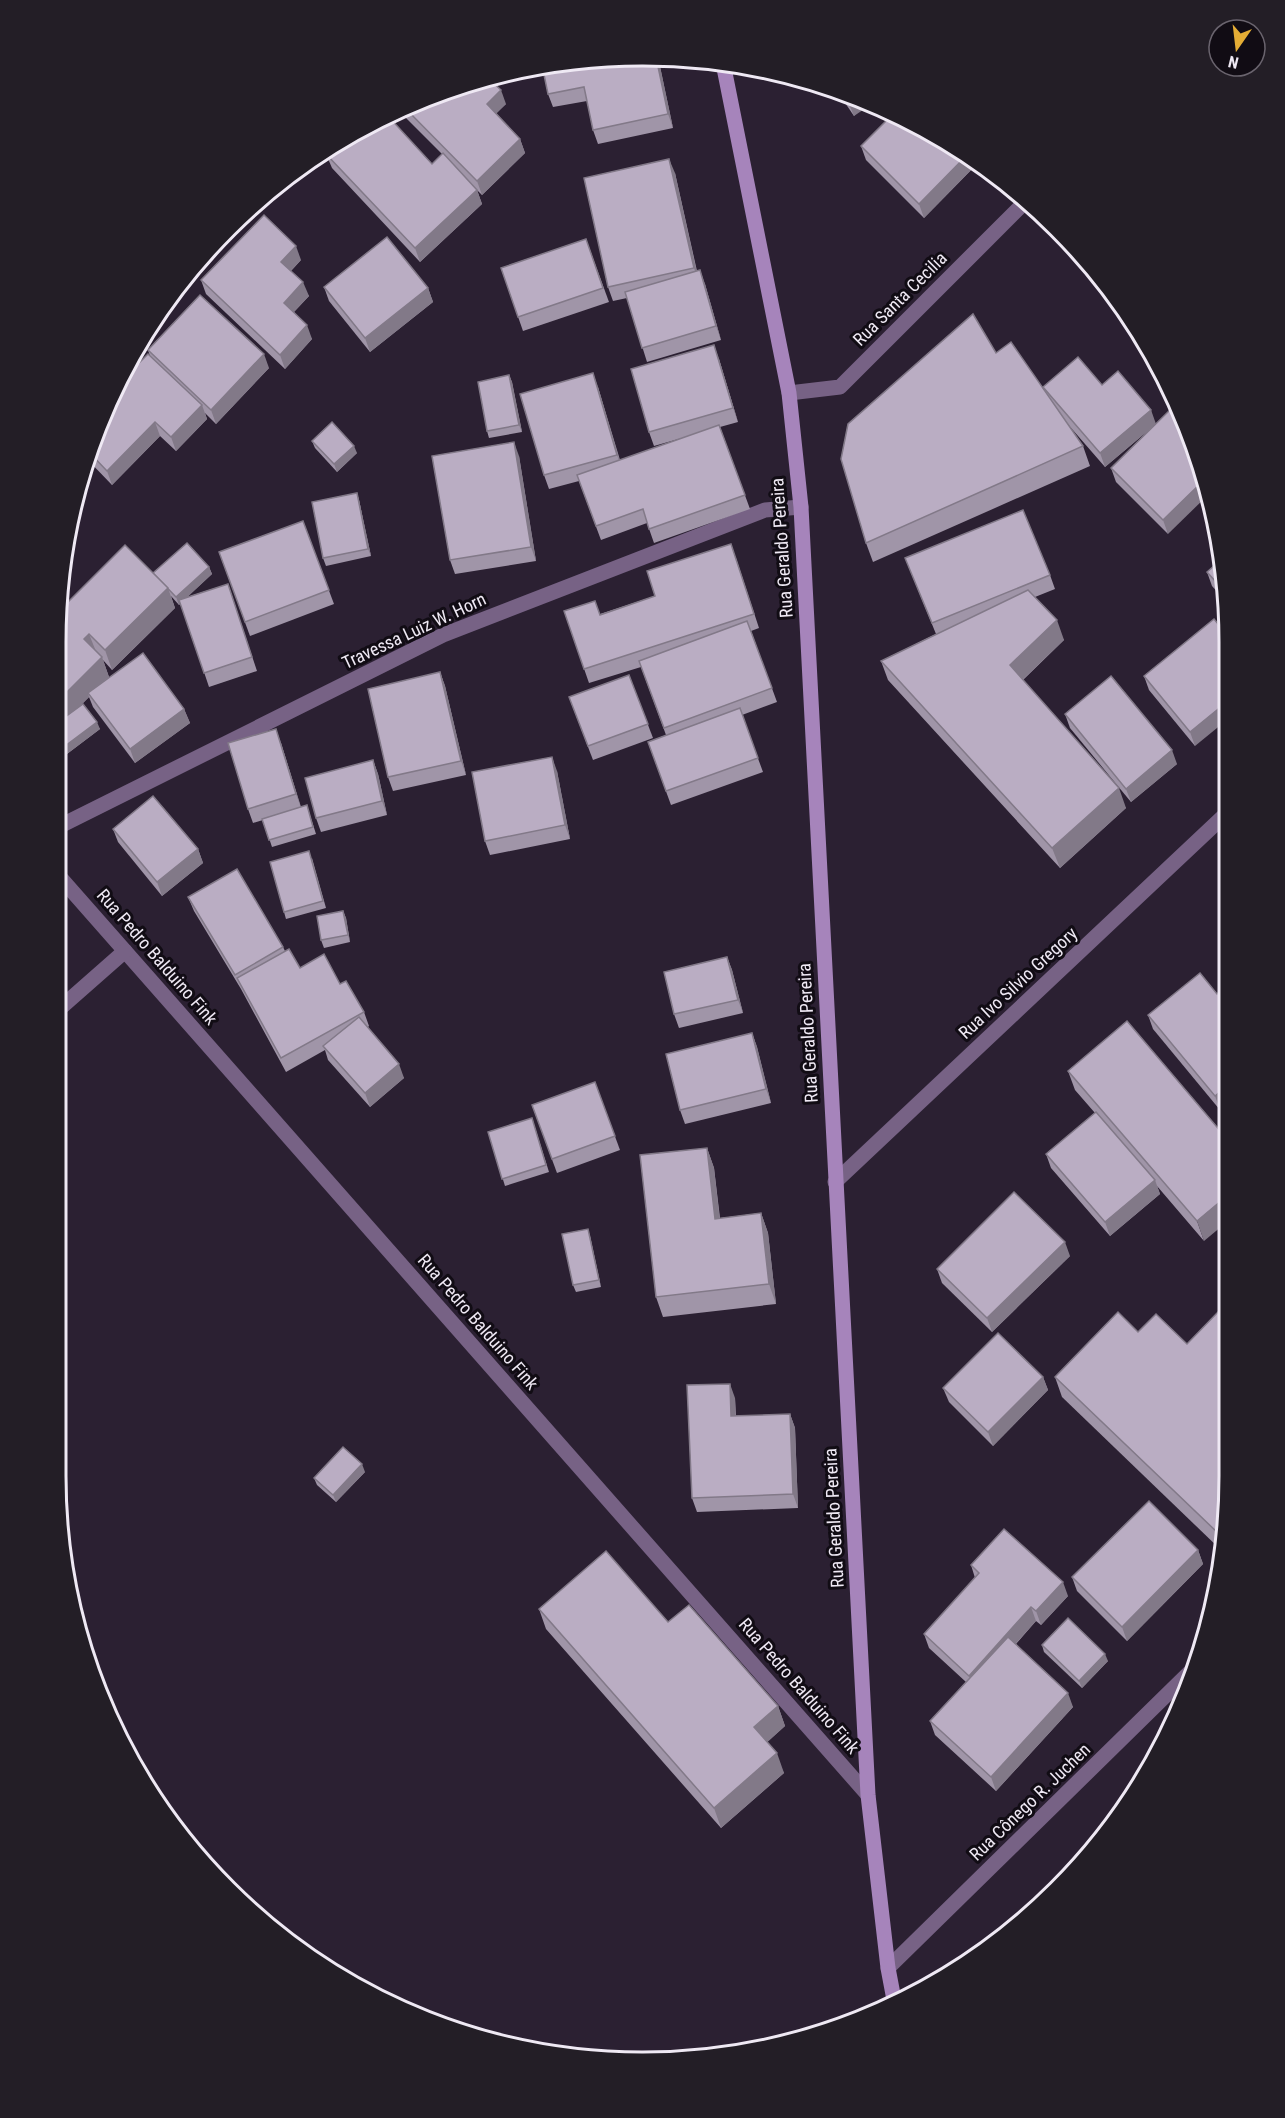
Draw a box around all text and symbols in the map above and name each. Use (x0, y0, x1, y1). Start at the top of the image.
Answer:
north arrow (1207, 18, 1267, 78)
text: N (1226, 52, 1241, 72)
street label: Rua Santa Cecilia (848, 247, 951, 350)
street label: Rua Geraldo Pereira (766, 477, 797, 619)
street label: Travessa Luiz W. Horn (338, 588, 489, 673)
street label: Rua Pedro Balduino Fink (93, 885, 222, 1029)
street label: Rua Ivo Silvio Gregory (954, 922, 1082, 1043)
street label: Rua Geraldo Pereira (793, 963, 822, 1103)
street label: Rua Pedro Balduino Fink (414, 1250, 543, 1394)
street label: Rua Geraldo Pereira (819, 1448, 848, 1588)
street label: Rua Pedro Balduino Fink (735, 1614, 864, 1758)
street label: Rua Cônego R. Juchen (965, 1739, 1094, 1865)

